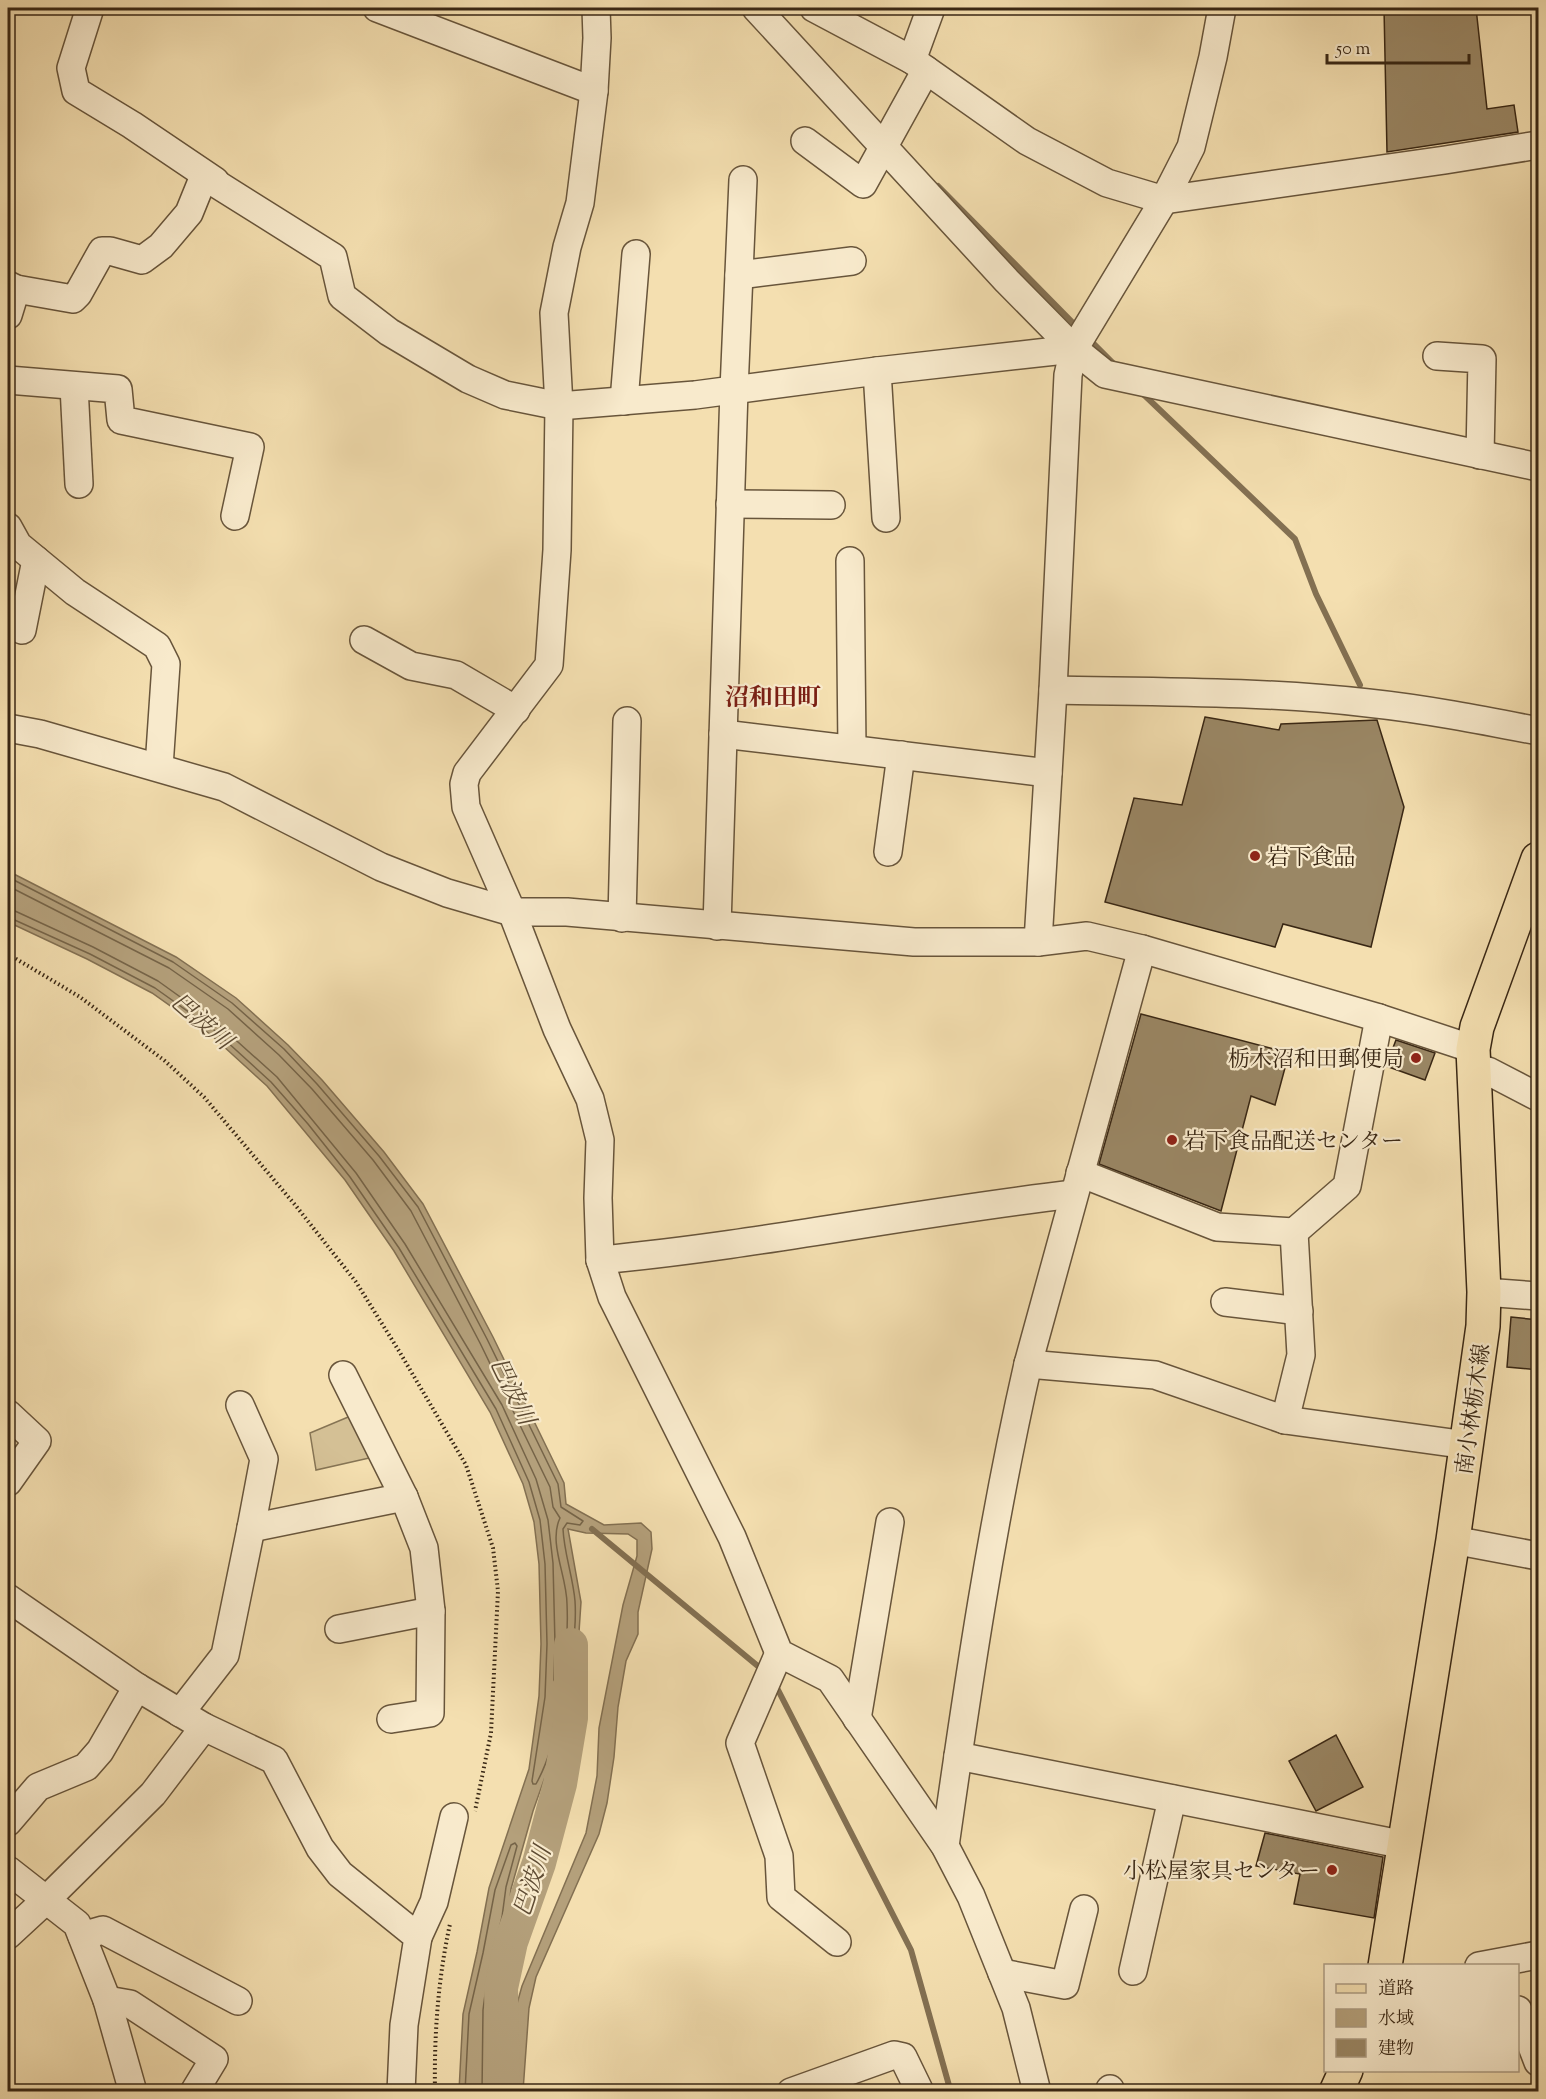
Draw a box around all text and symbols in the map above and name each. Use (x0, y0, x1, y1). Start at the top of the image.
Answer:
scale bar (1327, 27, 1470, 65)
text: 50 m (1335, 37, 1371, 63)
district label: 沼和田町 (725, 682, 821, 716)
place label: 岩下食品 (1267, 843, 1355, 875)
marker: 岩下食品 (1248, 849, 1262, 863)
water label: 巴波川 (162, 986, 241, 1061)
place label: 栃木沼和田郵便局 (1228, 1045, 1404, 1077)
marker: 栃木沼和田郵便局 (1409, 1051, 1423, 1065)
place label: 岩下食品配送センター (1184, 1127, 1403, 1159)
marker: 岩下食品配送センター (1165, 1133, 1179, 1147)
street label: 南小林栃木線 (1450, 1342, 1500, 1477)
water label: 巴波川 (480, 1352, 544, 1434)
water label: 巴波川 (507, 1839, 562, 1921)
place label: 小松屋家具センター (1123, 1857, 1320, 1889)
marker: 小松屋家具センター (1325, 1863, 1339, 1877)
legend (1324, 1964, 1519, 2072)
text: 道路 (1378, 1977, 1414, 2003)
text: 水域 (1378, 2007, 1414, 2033)
text: 建物 (1378, 2037, 1414, 2063)

